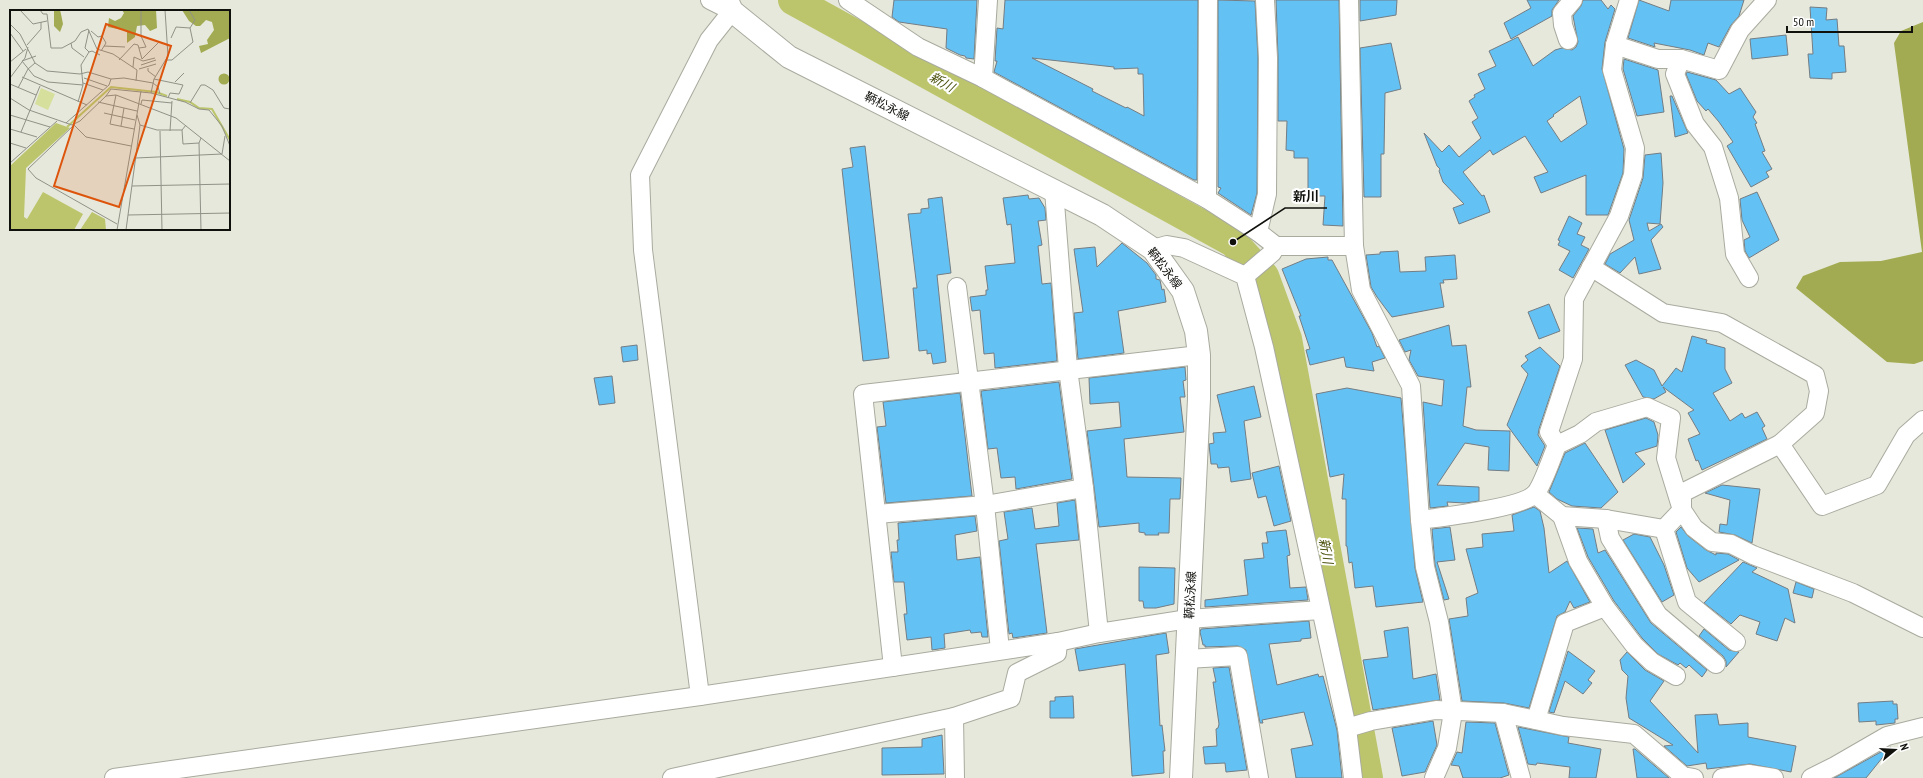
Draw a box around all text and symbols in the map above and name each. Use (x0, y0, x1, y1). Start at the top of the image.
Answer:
scale bar (1787, 8, 1912, 34)
inset map (10, 10, 230, 230)
text: 50 m (1793, 14, 1814, 29)
water label: 新川 (927, 68, 959, 97)
street label: 鞆松永線 (862, 88, 912, 124)
callout: 新川 (1285, 183, 1327, 208)
text: 新川 (1293, 188, 1319, 205)
street label: 鞆松永線 (1144, 244, 1186, 292)
water label: 新川 (1315, 537, 1337, 567)
street label: 鞆松永線 (1181, 571, 1199, 619)
north arrow (1875, 730, 1915, 770)
text: N (1897, 742, 1912, 752)

